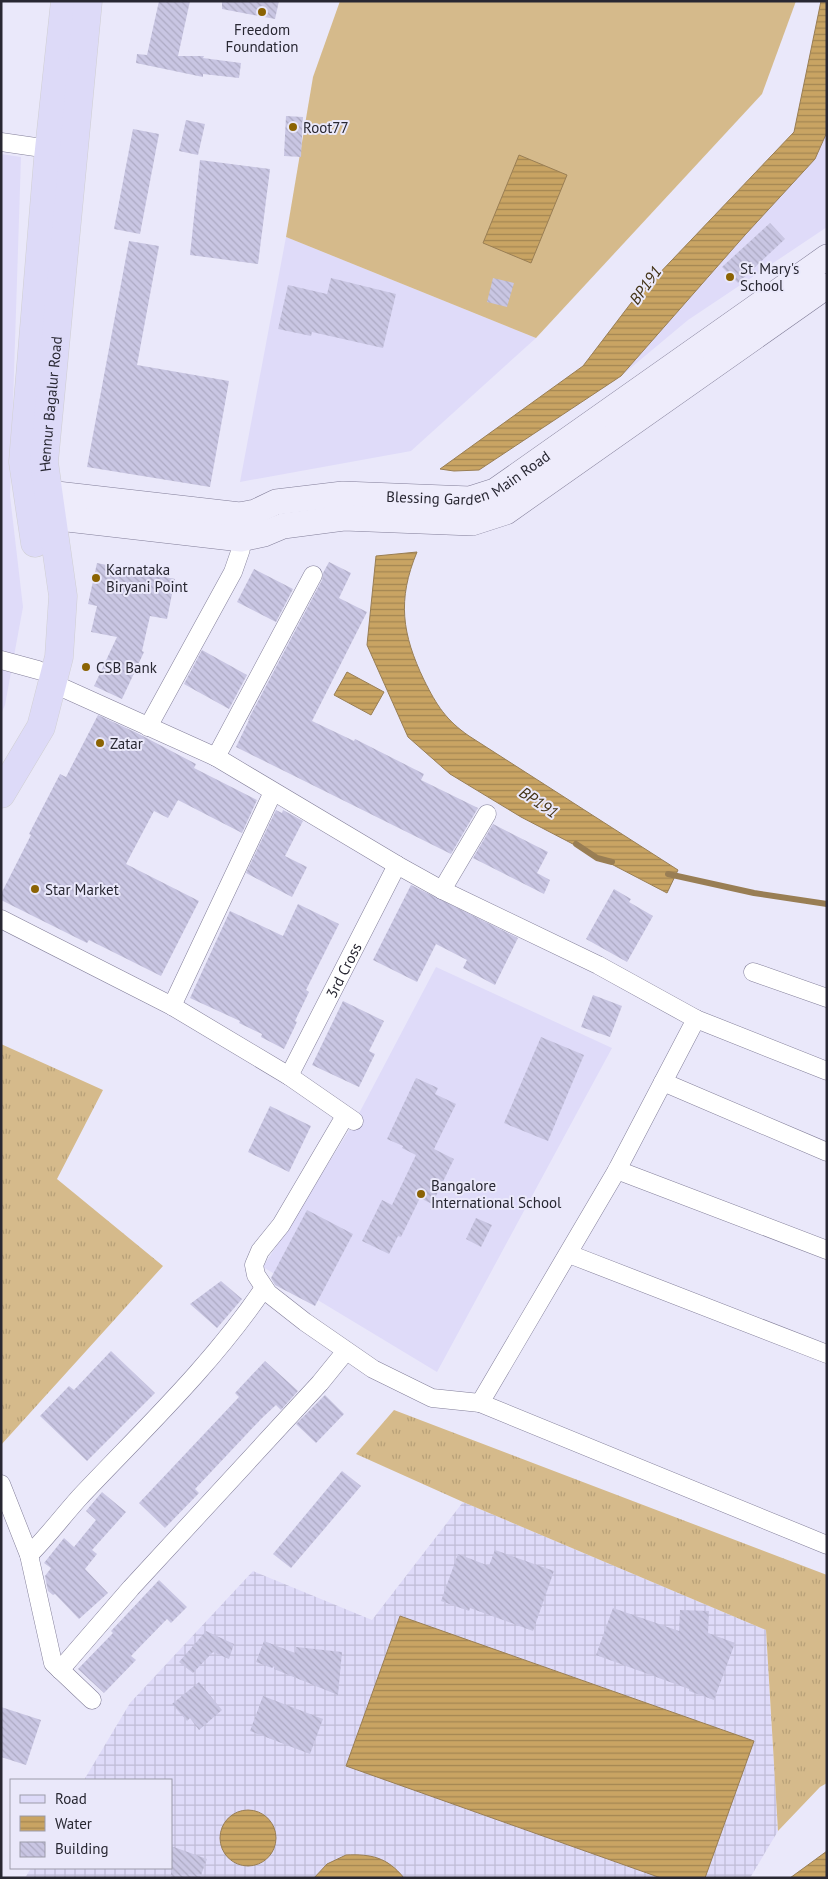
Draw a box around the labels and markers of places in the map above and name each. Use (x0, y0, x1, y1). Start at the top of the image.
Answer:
marker: Freedom Foundation (256, 6, 268, 18)
place label: Freedom Foundation (226, 20, 298, 56)
place label: Root77 (303, 118, 349, 137)
marker: Root77 (287, 121, 299, 133)
place label: St. Mary's School (740, 259, 799, 295)
marker: St. Mary's School (724, 271, 736, 283)
place label: Karnataka Biryani Point (106, 560, 188, 596)
marker: Karnataka Biryani Point (90, 572, 102, 584)
place label: CSB Bank (96, 658, 158, 677)
marker: CSB Bank (80, 661, 92, 673)
place label: Zatar (110, 734, 143, 753)
marker: Zatar (94, 737, 106, 749)
place label: Star Market (45, 880, 119, 899)
marker: Star Market (29, 883, 41, 895)
place label: Bangalore International School (431, 1176, 562, 1212)
marker: Bangalore International School (415, 1188, 427, 1200)

